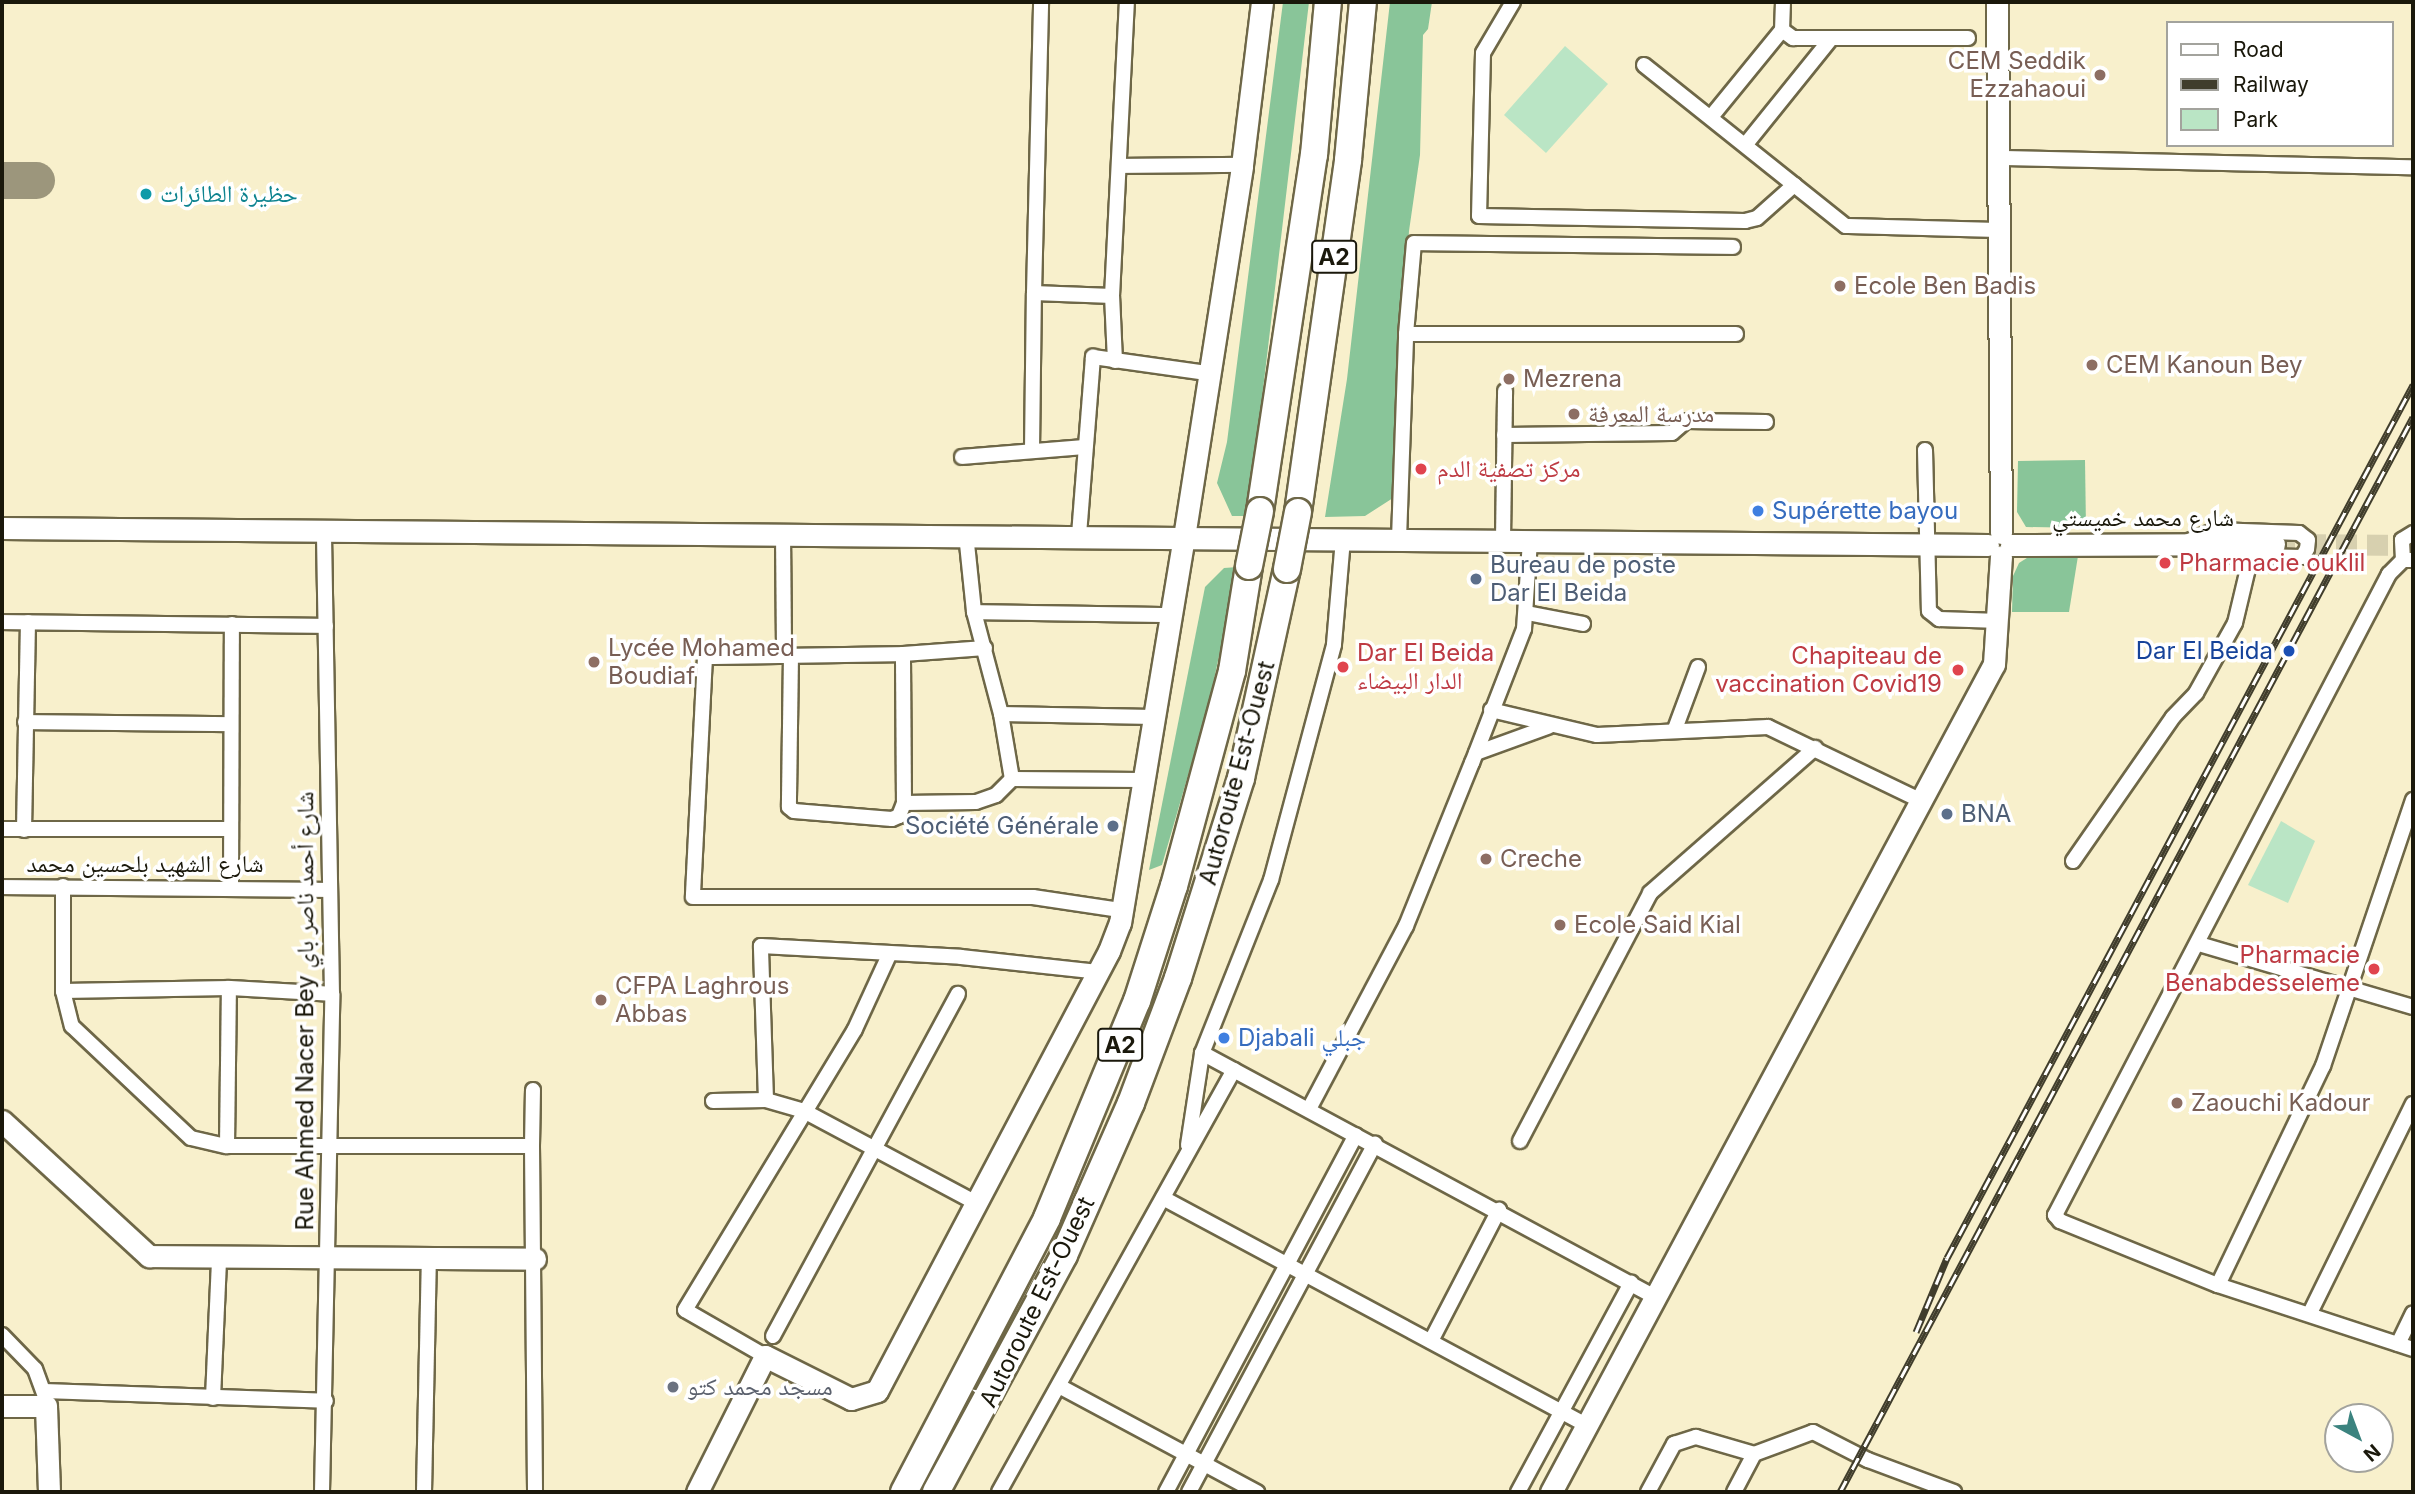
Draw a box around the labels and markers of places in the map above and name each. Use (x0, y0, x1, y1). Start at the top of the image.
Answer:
place label: CEM Seddik Ezzahaoui (1948, 47, 2086, 103)
marker: CEM Seddik Ezzahaoui (2092, 67, 2108, 83)
place label: حظيرة الطائرات (160, 180, 298, 208)
marker: حظيرة الطائرات (138, 186, 154, 202)
place label: Ecole Ben Badis (1854, 272, 2036, 300)
marker: Ecole Ben Badis (1832, 278, 1848, 294)
place label: CEM Kanoun Bey (2106, 351, 2302, 379)
marker: CEM Kanoun Bey (2084, 357, 2100, 373)
place label: Mezrena (1523, 365, 1622, 393)
marker: Mezrena (1501, 371, 1517, 387)
place label: مدرسة المعرفة (1588, 400, 1714, 428)
marker: مدرسة المعرفة (1566, 406, 1582, 422)
place label: مركز تصفية الدم (1437, 455, 1580, 483)
marker: مركز تصفية الدم (1411, 459, 1431, 479)
place label: Supérette bayou (1772, 497, 1958, 525)
marker: Supérette bayou (1750, 503, 1766, 519)
place label: Pharmacie ouklil (2179, 549, 2365, 577)
place label: Bureau de poste Dar El Beida (1490, 551, 1676, 607)
marker: Pharmacie ouklil (2157, 555, 2173, 571)
marker: Bureau de poste Dar El Beida (1468, 571, 1484, 587)
place label: Lycée Mohamed Boudiaf (608, 634, 795, 690)
place label: Dar El Beida (2136, 637, 2273, 665)
place label: Dar El Beida الدار البيضاء (1357, 639, 1494, 695)
marker: Dar El Beida (2279, 641, 2299, 661)
place label: Chapiteau de vaccination Covid19 (1715, 642, 1942, 698)
marker: Lycée Mohamed Boudiaf (586, 654, 602, 670)
marker: Dar El Beida الدار البيضاء (1335, 659, 1351, 675)
marker: Chapiteau de vaccination Covid19 (1948, 660, 1968, 680)
place label: BNA (1961, 800, 2011, 828)
marker: BNA (1939, 806, 1955, 822)
place label: Société Générale (905, 812, 1099, 840)
marker: Société Générale (1105, 818, 1121, 834)
place label: Creche (1500, 845, 1582, 873)
marker: Creche (1478, 851, 1494, 867)
place label: Ecole Said Kial (1574, 911, 1741, 939)
marker: Ecole Said Kial (1552, 917, 1568, 933)
place label: Pharmacie Benabdesseleme (2165, 941, 2360, 997)
marker: Pharmacie Benabdesseleme (2366, 961, 2382, 977)
place label: CFPA Laghrous Abbas (615, 972, 789, 1028)
marker: CFPA Laghrous Abbas (593, 992, 609, 1008)
place label: Djabali جبلي (1238, 1024, 1366, 1052)
marker: Djabali جبلي (1216, 1030, 1232, 1046)
place label: Zaouchi Kadour (2191, 1089, 2371, 1117)
marker: Zaouchi Kadour (2169, 1095, 2185, 1111)
place label: مسجد محمد كتو (687, 1373, 833, 1401)
marker: مسجد محمد كتو (665, 1379, 681, 1395)

